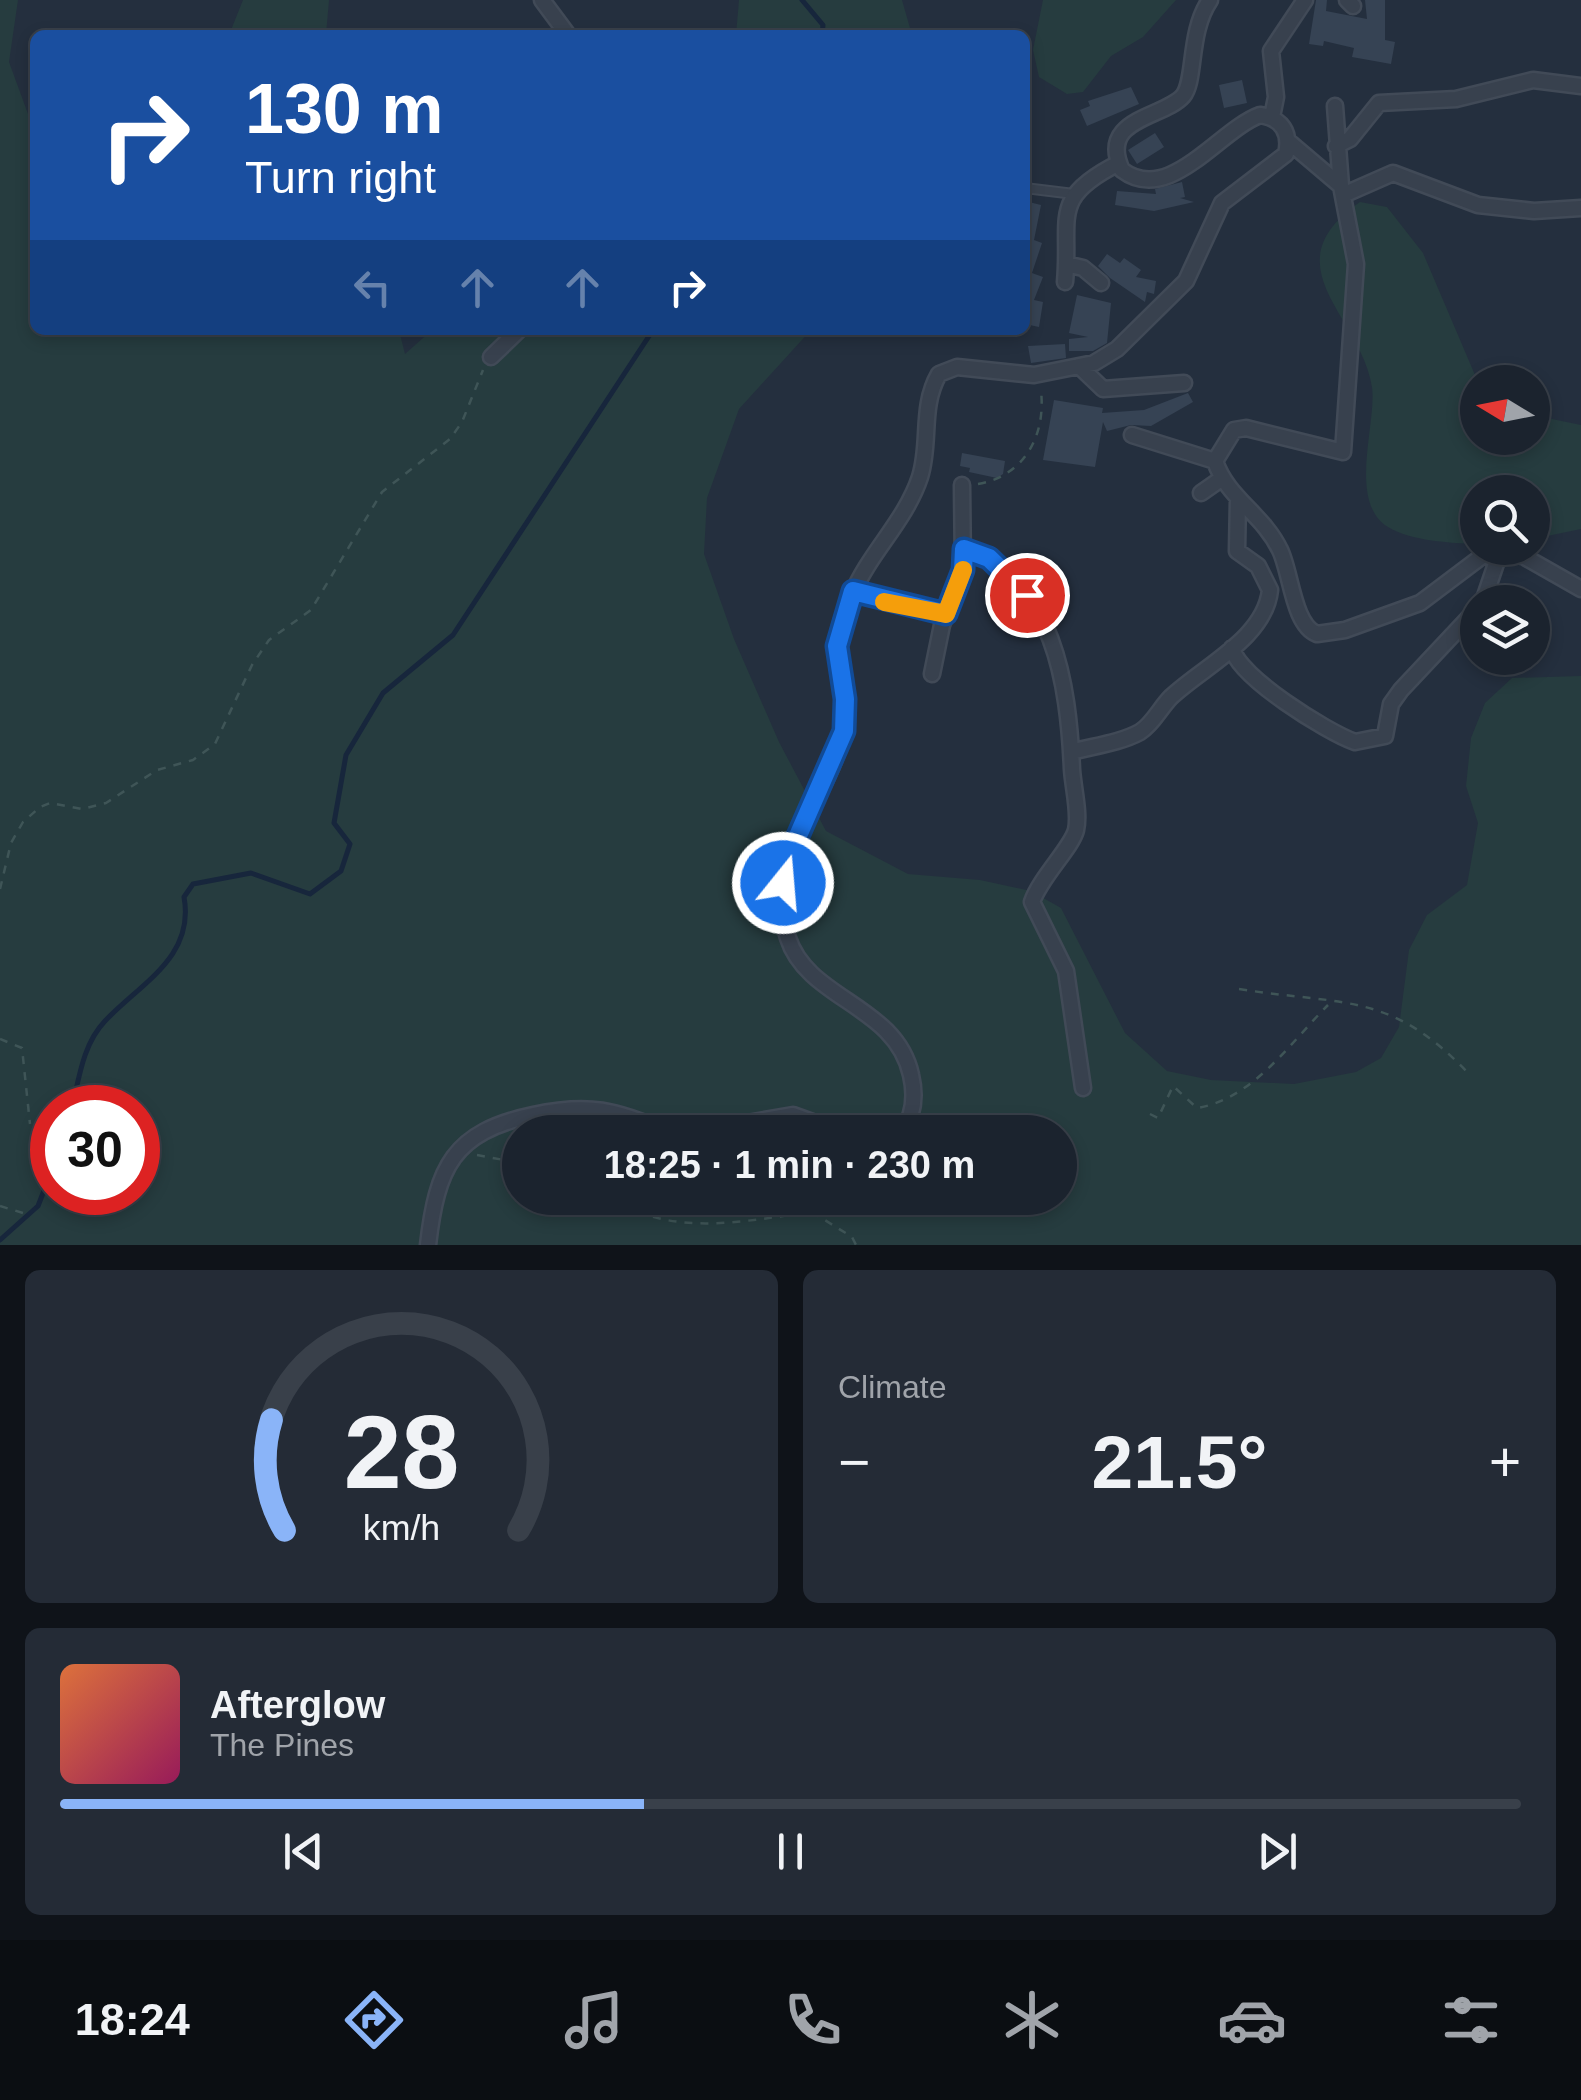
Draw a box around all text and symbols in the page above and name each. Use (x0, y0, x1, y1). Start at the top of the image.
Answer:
icon: right (80, 70, 210, 200)
text: 130 m (245, 70, 443, 148)
text: Turn right (245, 152, 436, 203)
icon: left (345, 260, 400, 315)
icon: ahead (450, 260, 505, 315)
icon: ahead (555, 260, 610, 315)
icon: right (660, 260, 715, 315)
north arrow (1460, 365, 1550, 455)
map controls (1460, 365, 1550, 675)
button: search (1460, 475, 1550, 565)
pin (985, 553, 1070, 638)
icon: arrive (1000, 568, 1055, 623)
button: layers (1460, 585, 1550, 675)
position arrow (731, 831, 835, 935)
speed limit sign: 30 (30, 1085, 160, 1215)
text: 18:25 · 1 min · 230 m (604, 1144, 975, 1186)
text: Climate (838, 1369, 946, 1405)
text: 28 (344, 1394, 459, 1510)
text: 21.5° (1092, 1420, 1267, 1504)
text: − (838, 1431, 870, 1493)
text: + (1489, 1431, 1521, 1493)
text: km/h (363, 1508, 440, 1548)
text: Afterglow (210, 1684, 385, 1726)
text: The Pines (210, 1727, 354, 1763)
icon: previous (276, 1824, 331, 1879)
icon: pause (763, 1824, 818, 1879)
icon: next (1250, 1824, 1305, 1879)
icon: directions (339, 1985, 409, 2055)
icon: music (559, 1985, 629, 2055)
icon: phone (778, 1985, 848, 2055)
icon: climate (997, 1985, 1067, 2055)
icon: car (1217, 1985, 1287, 2055)
icon: filters (1436, 1985, 1506, 2055)
text: 18:24 (75, 1994, 190, 2045)

